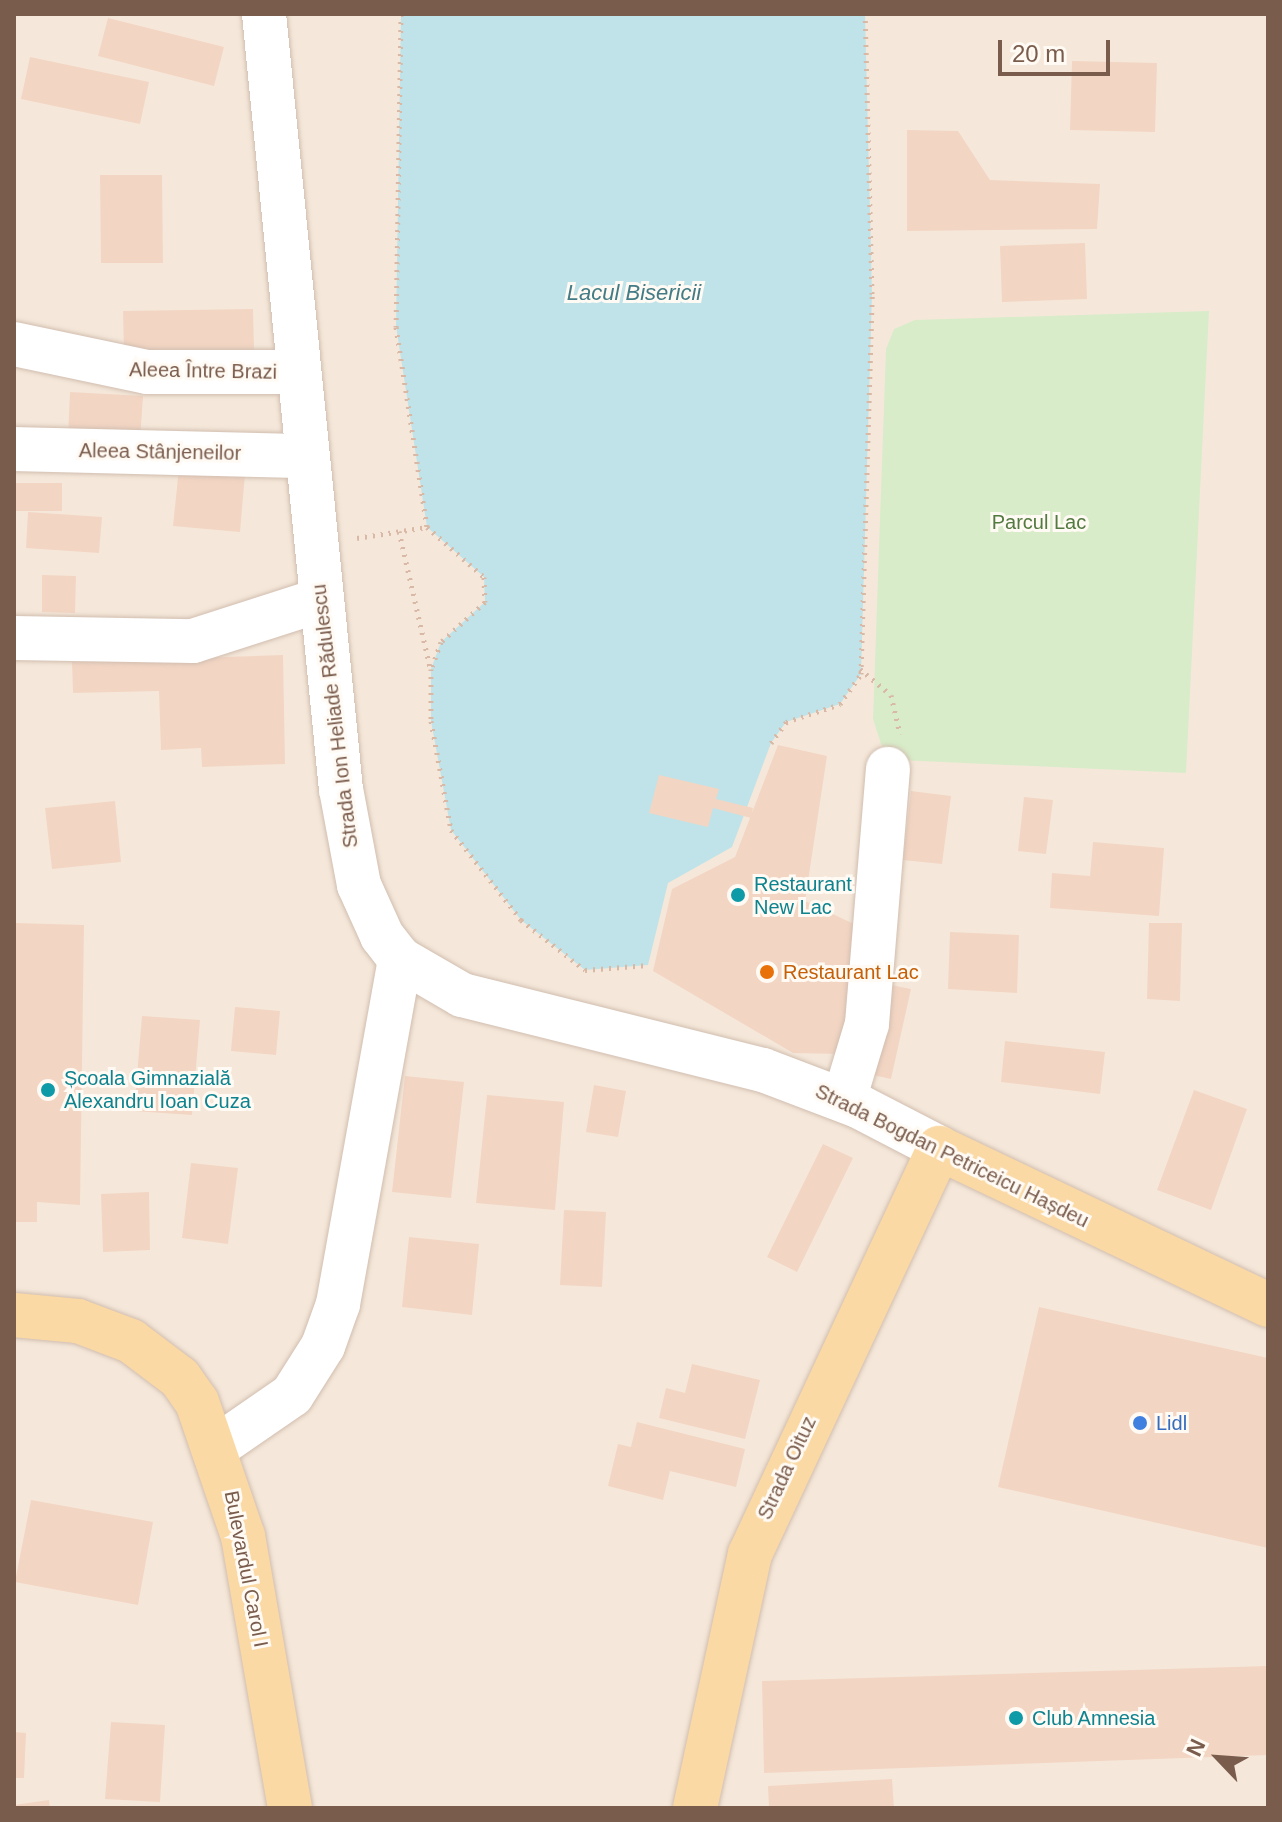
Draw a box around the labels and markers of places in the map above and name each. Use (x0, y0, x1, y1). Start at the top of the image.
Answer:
place label: Restaurant New Lac (754, 872, 852, 919)
marker: Restaurant New Lac (729, 886, 747, 904)
place label: Restaurant Lac (783, 960, 919, 984)
marker: Restaurant Lac (758, 963, 776, 981)
place label: Școala Gimnazială Alexandru Ioan Cuza (64, 1066, 251, 1113)
marker: Școala Gimnazială Alexandru Ioan Cuza (39, 1081, 57, 1099)
place label: Lidl (1156, 1411, 1187, 1435)
marker: Lidl (1131, 1414, 1149, 1432)
place label: Club Amnesia (1032, 1706, 1157, 1730)
marker: Club Amnesia (1007, 1709, 1025, 1727)

